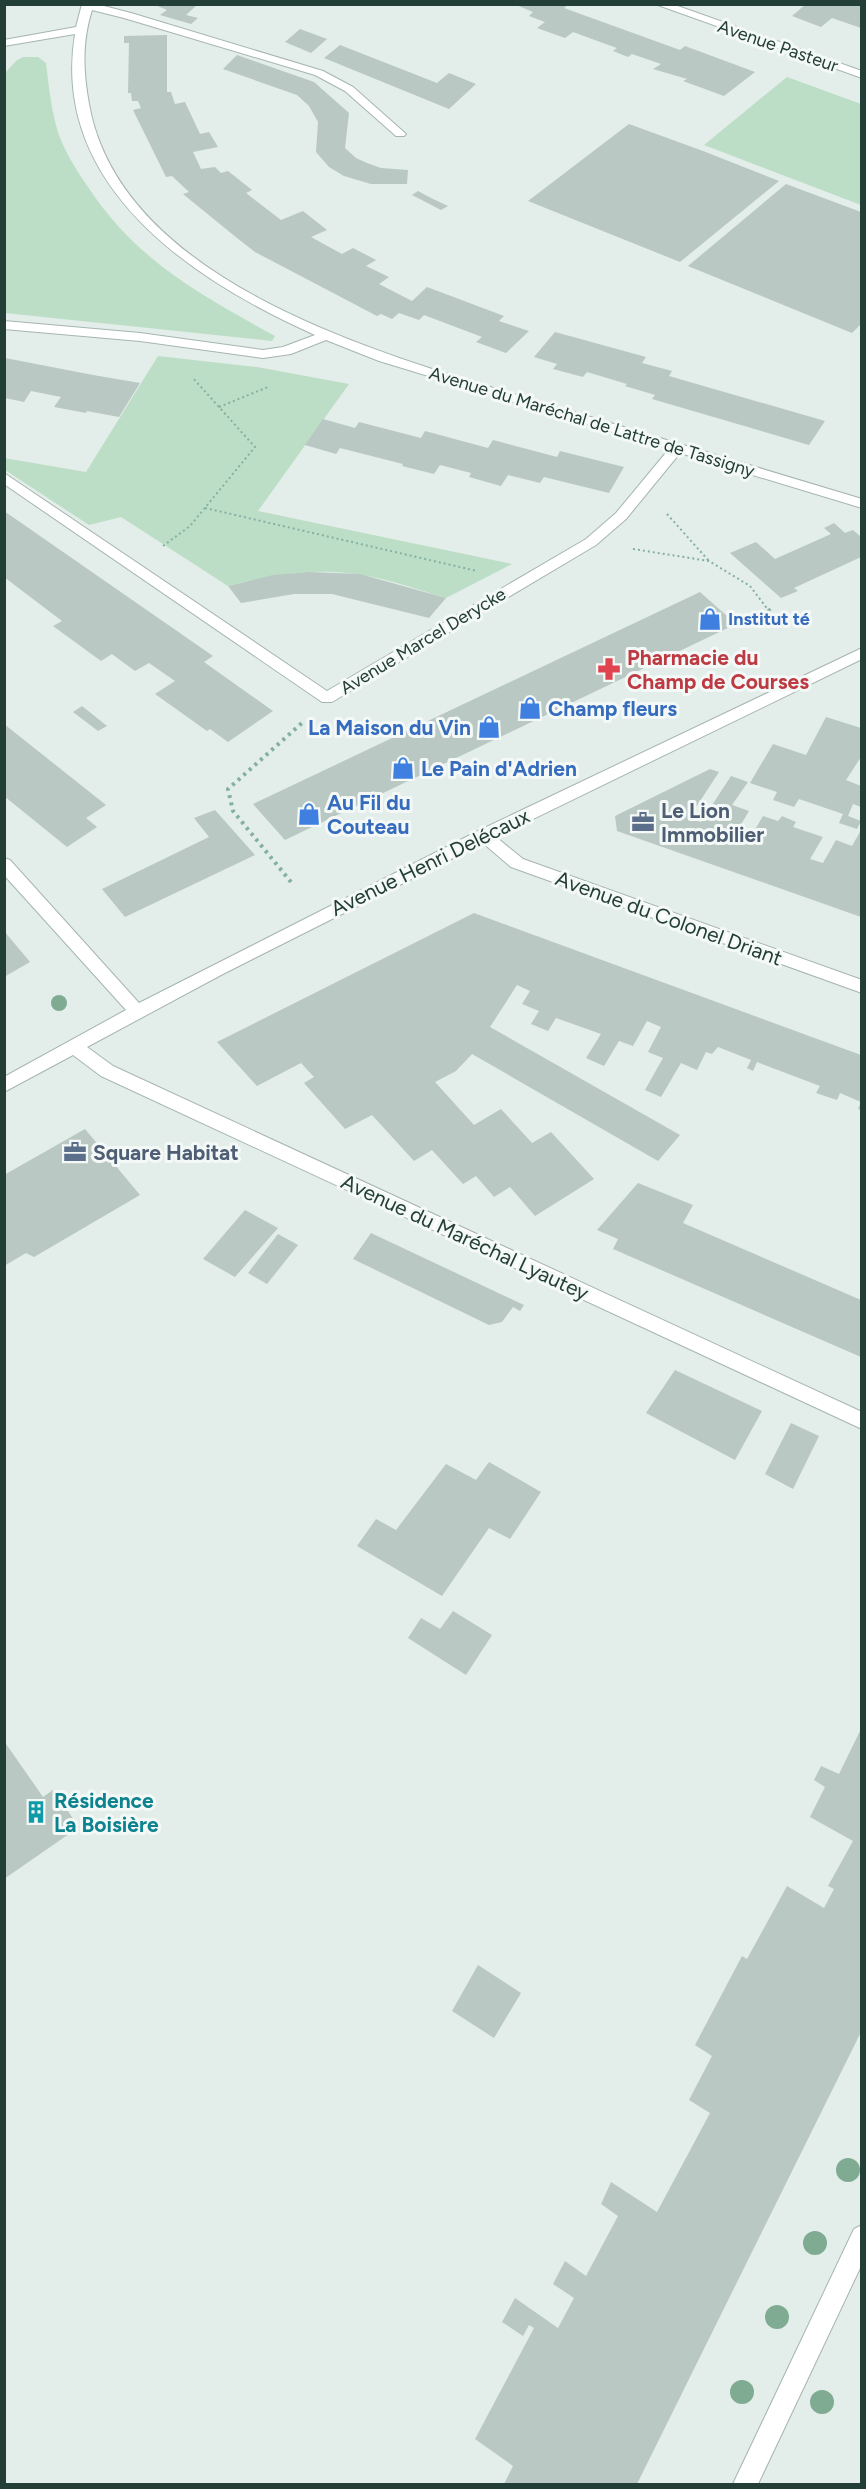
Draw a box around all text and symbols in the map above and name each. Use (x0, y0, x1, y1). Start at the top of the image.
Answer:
street label: Avenue Pasteur (715, 15, 841, 77)
street label: Avenue du Maréchal de Lattre de Tassigny (427, 362, 758, 482)
street label: Avenue Marcel Derycke (336, 583, 510, 699)
shop icon: Institut té (697, 606, 723, 632)
place label: Institut té (728, 608, 810, 630)
place label: Pharmacie du Champ de Courses (627, 645, 809, 694)
pharmacy icon: Pharmacie du Champ de Courses (596, 656, 622, 682)
shop icon: Champ fleurs (517, 695, 543, 721)
place label: Champ fleurs (548, 696, 677, 721)
shop icon: La Maison du Vin (476, 714, 502, 740)
place label: La Maison du Vin (308, 715, 471, 740)
shop icon: Le Pain d'Adrien (390, 755, 416, 781)
place label: Le Pain d'Adrien (421, 756, 577, 781)
place label: Au Fil du Couteau (327, 790, 411, 839)
place label: Le Lion Immobilier (661, 798, 764, 847)
shop icon: Au Fil du Couteau (296, 801, 322, 827)
street label: Avenue Henri Delécaux (327, 803, 534, 921)
office icon: Le Lion Immobilier (630, 809, 656, 835)
street label: Avenue du Colonel Driant (552, 865, 786, 971)
office icon: Square Habitat (62, 1139, 88, 1165)
place label: Square Habitat (93, 1140, 239, 1165)
street label: Avenue du Maréchal Lyautey (337, 1169, 593, 1305)
place label: Résidence La Boisière (54, 1788, 159, 1837)
building icon: Résidence La Boisière (23, 1799, 49, 1825)

